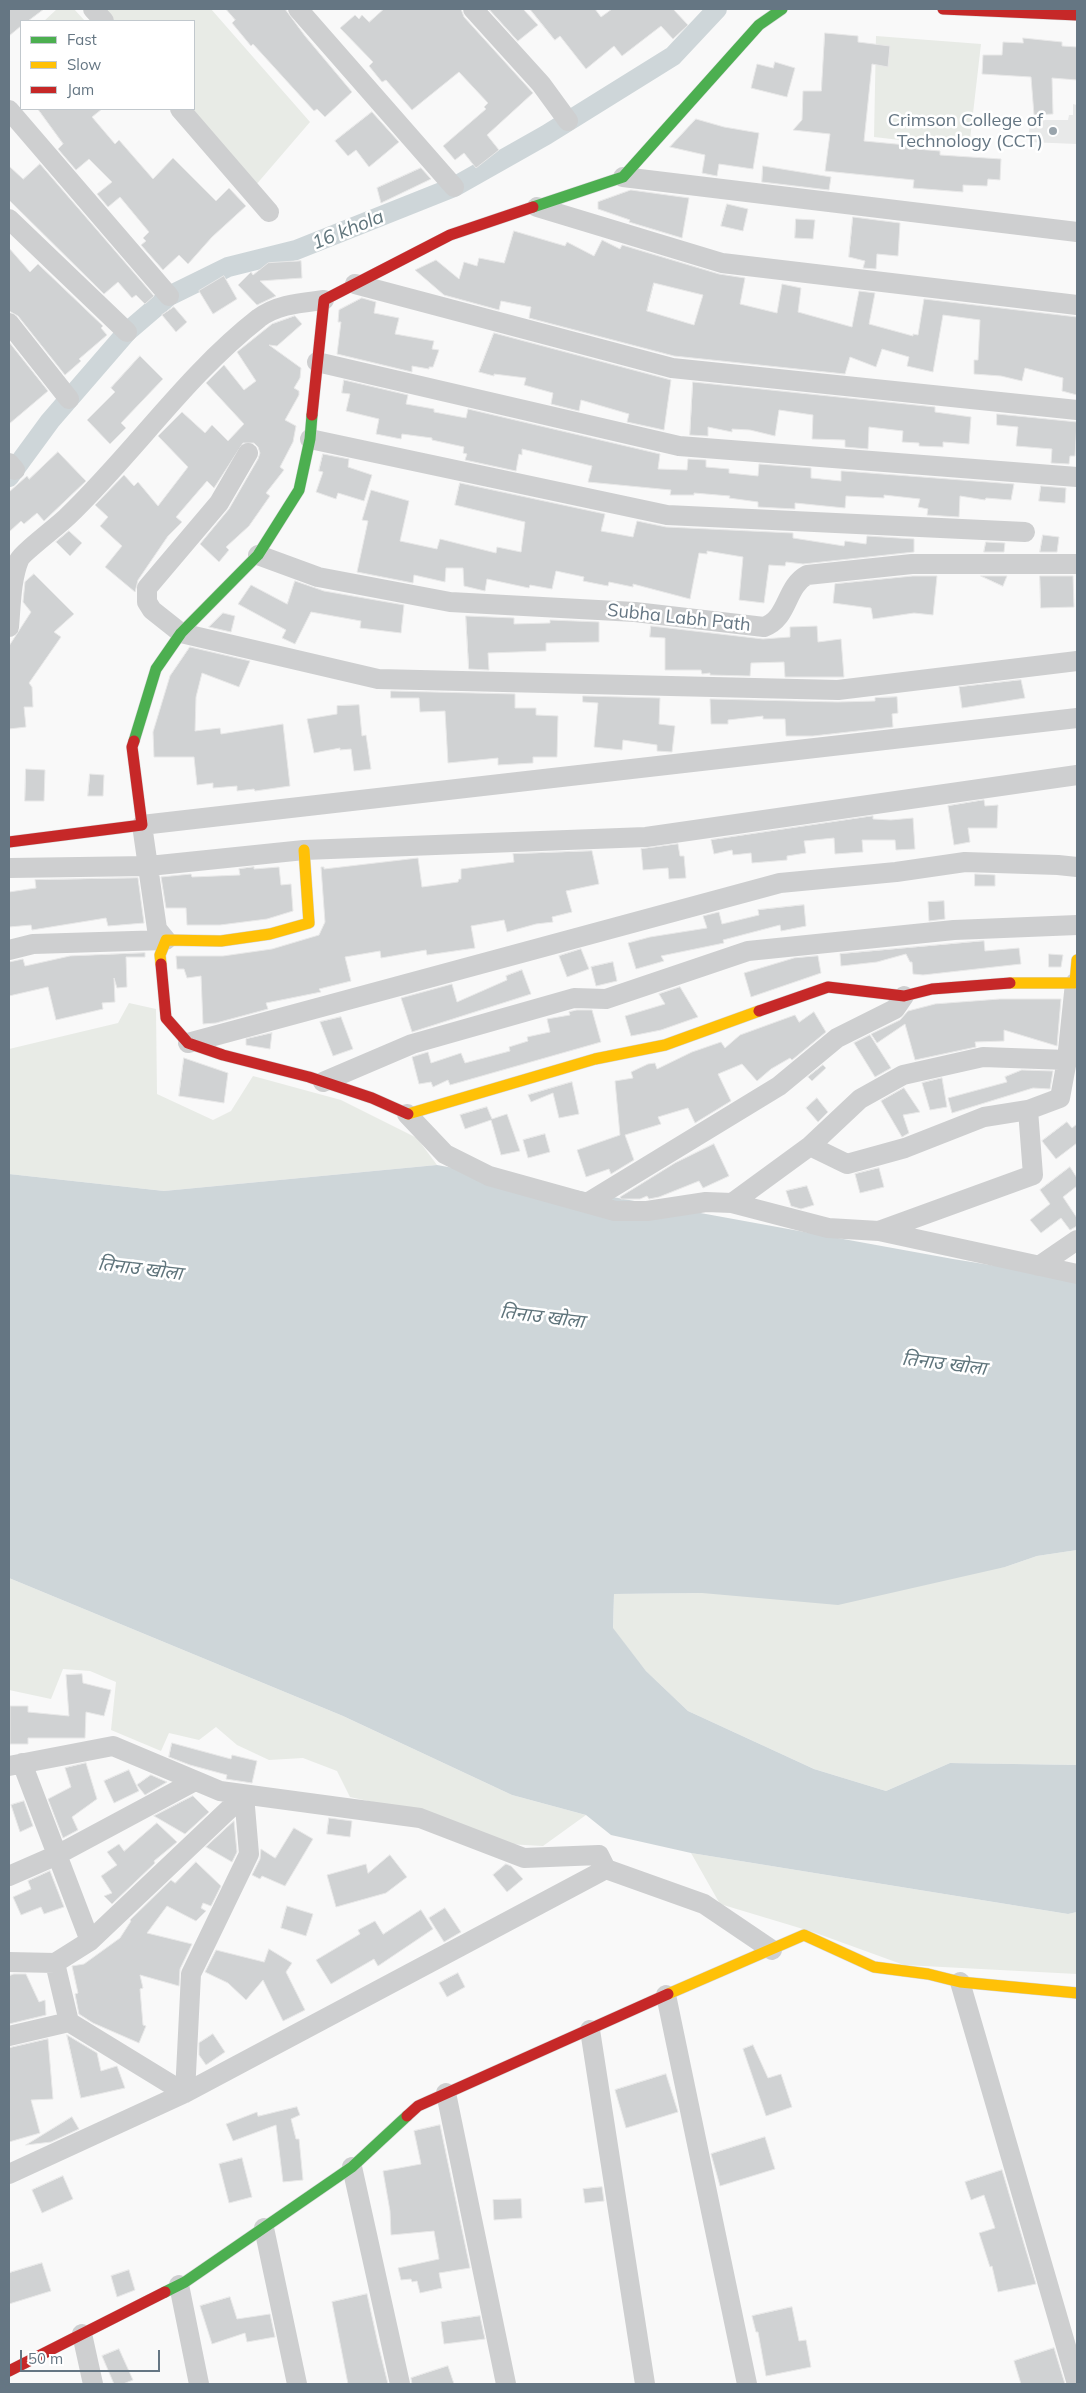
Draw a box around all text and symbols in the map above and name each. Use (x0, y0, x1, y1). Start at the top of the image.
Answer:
legend (20, 20, 195, 110)
text: Fast (67, 30, 97, 49)
text: Slow (67, 55, 101, 74)
text: Jam (67, 80, 94, 99)
place label: Crimson College of Technology (CCT) (888, 110, 1043, 152)
marker: Crimson College of Technology (CCT) (1047, 125, 1059, 137)
water label: 16 khola (309, 205, 387, 255)
street label: Subha Labh Path (606, 600, 752, 636)
water label: तिनाउ खोला (96, 1253, 184, 1285)
water label: तिनाउ खोला (498, 1301, 586, 1333)
water label: तिनाउ खोला (900, 1348, 988, 1380)
scale bar (22, 2340, 162, 2372)
text: 50 m (28, 2349, 63, 2368)

